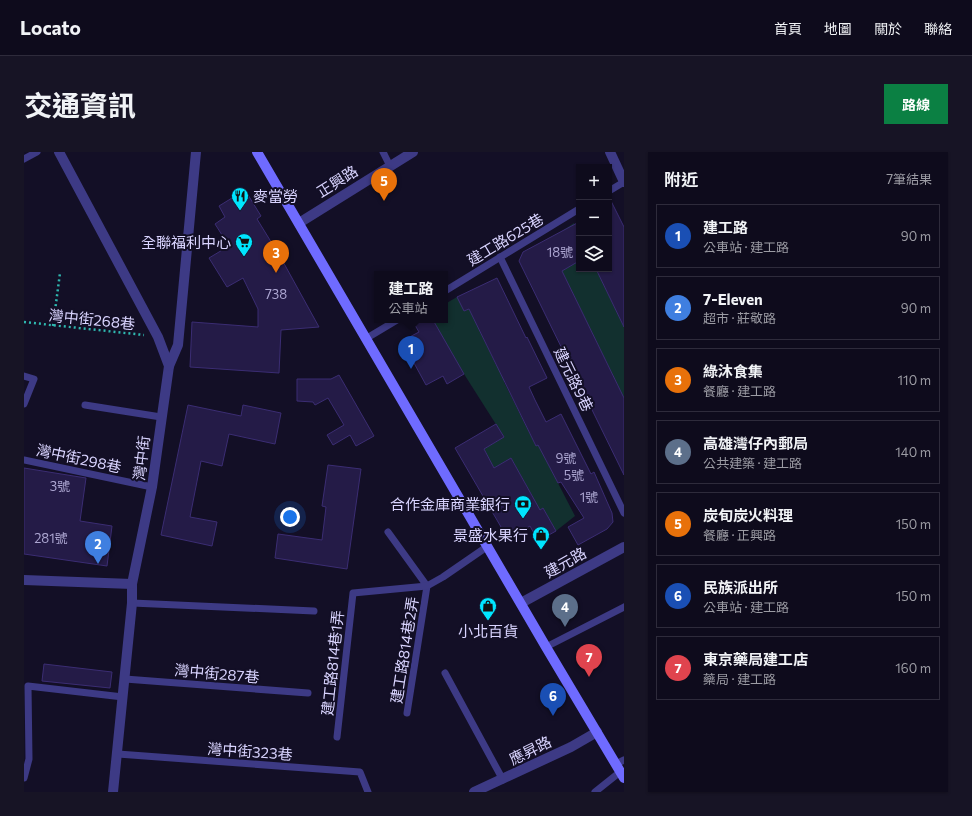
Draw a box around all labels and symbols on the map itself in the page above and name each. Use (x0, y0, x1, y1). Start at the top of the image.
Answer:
street label: 正興路 (313, 161, 361, 201)
pin: 5 (371, 168, 397, 201)
restaurant icon: 麥當勞 (230, 186, 250, 211)
place label: 麥當勞 (253, 187, 298, 205)
street label: 建工路625巷 (464, 209, 546, 269)
supermarket icon: 全聯福利中心 (234, 232, 254, 257)
place label: 全聯福利中心 (141, 233, 231, 251)
pin: 3 (263, 240, 289, 273)
house number: 18號 (547, 244, 573, 260)
house number: 738 (265, 286, 287, 302)
street label: 灣中街268巷 (48, 306, 136, 332)
pin: 1 (398, 336, 424, 369)
street label: 建元路9巷 (551, 344, 597, 414)
street label: 灣中街 (129, 435, 153, 481)
street label: 灣中街298巷 (35, 440, 123, 476)
house number: 9號 (556, 450, 576, 466)
house number: 5號 (564, 467, 584, 483)
house number: 3號 (50, 478, 70, 494)
house number: 1號 (580, 489, 598, 505)
bank icon: 合作金庫商業銀行 (513, 494, 533, 519)
place label: 合作金庫商業銀行 (390, 495, 510, 513)
your location (280, 507, 300, 527)
shop icon: 景盛水果行 (531, 525, 551, 550)
place label: 景盛水果行 (453, 526, 528, 544)
house number: 281號 (34, 530, 68, 546)
pin: 2 (85, 531, 111, 564)
street label: 建元路 (541, 543, 589, 581)
pin: 4 (552, 594, 578, 627)
street label: 建工路814巷2弄 (387, 595, 421, 705)
shop icon: 小北百貨 (478, 596, 498, 621)
street label: 建工路814巷1弄 (318, 609, 346, 717)
place label: 小北百貨 (458, 622, 518, 640)
pin: 7 (576, 644, 602, 677)
street label: 灣中街287巷 (174, 660, 260, 686)
pin: 6 (540, 683, 566, 716)
street label: 應昇路 (506, 732, 554, 768)
street label: 灣中街323巷 (207, 739, 293, 763)

